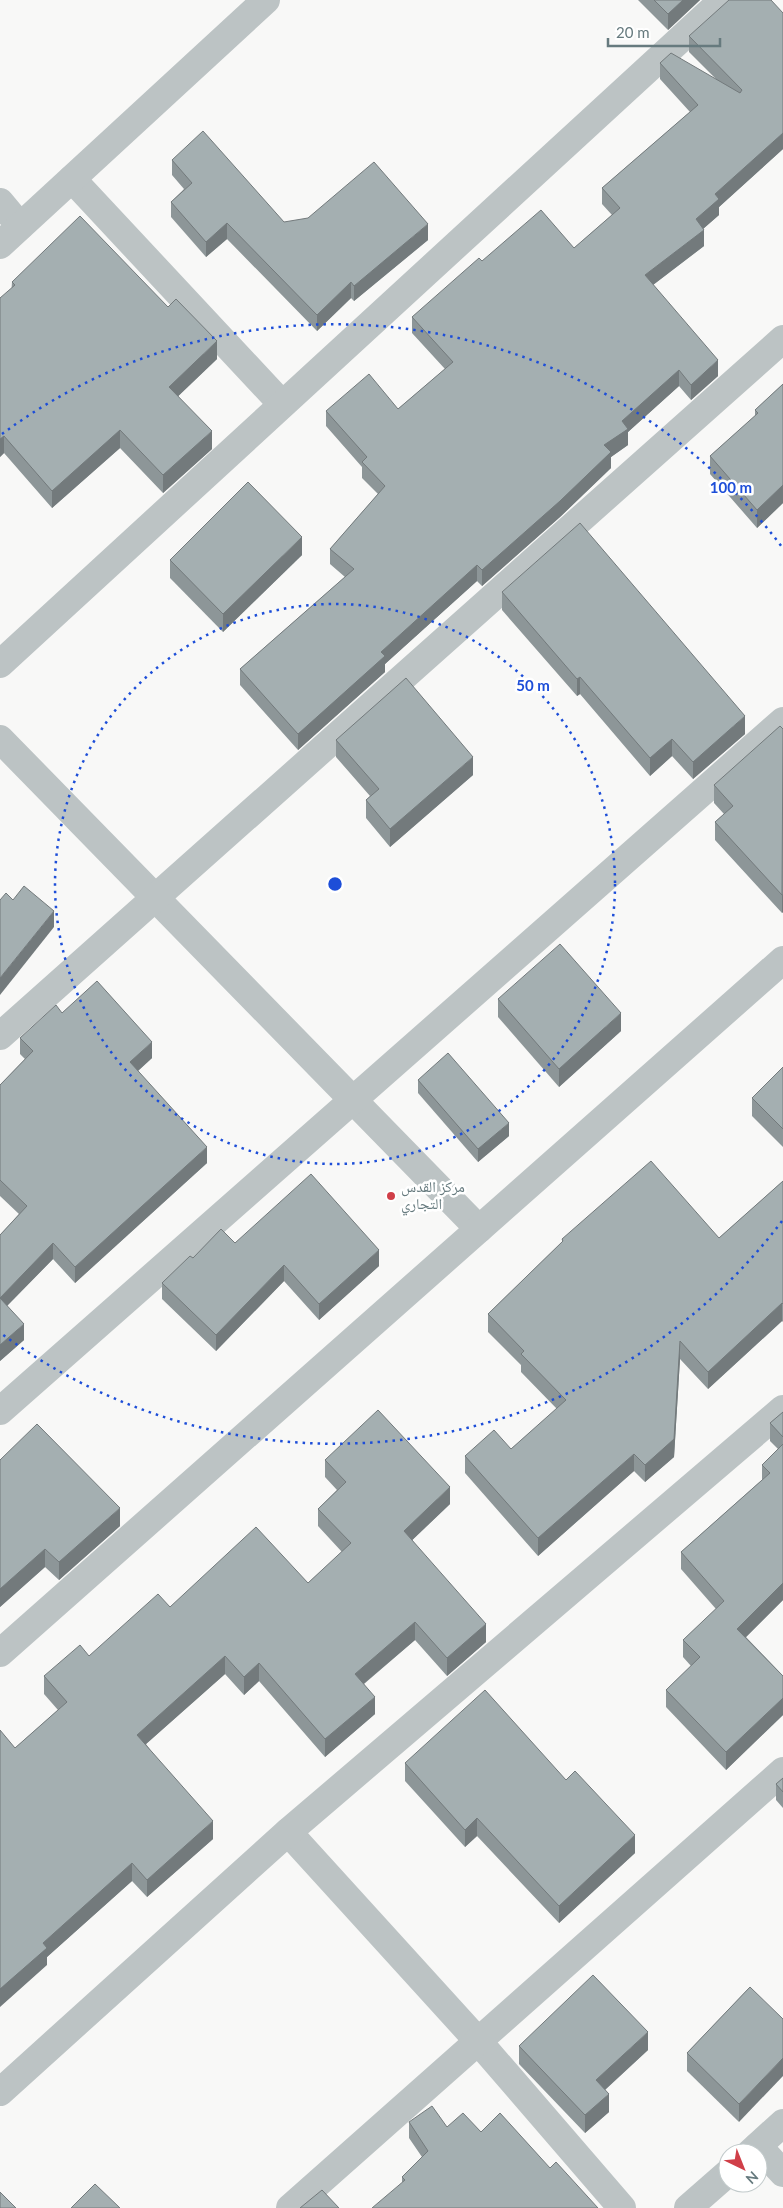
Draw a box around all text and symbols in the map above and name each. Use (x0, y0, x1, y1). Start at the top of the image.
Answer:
scale bar (608, 15, 720, 47)
text: 20 m (616, 23, 650, 41)
text: 100 m (710, 478, 752, 496)
text: 50 m (516, 676, 550, 694)
centre of rings (326, 875, 344, 893)
place label: مركز القدس التجاري (401, 1177, 465, 1216)
marker: مركز القدس التجاري (385, 1190, 397, 1202)
north arrow (718, 2143, 768, 2193)
text: N (742, 2168, 762, 2188)

